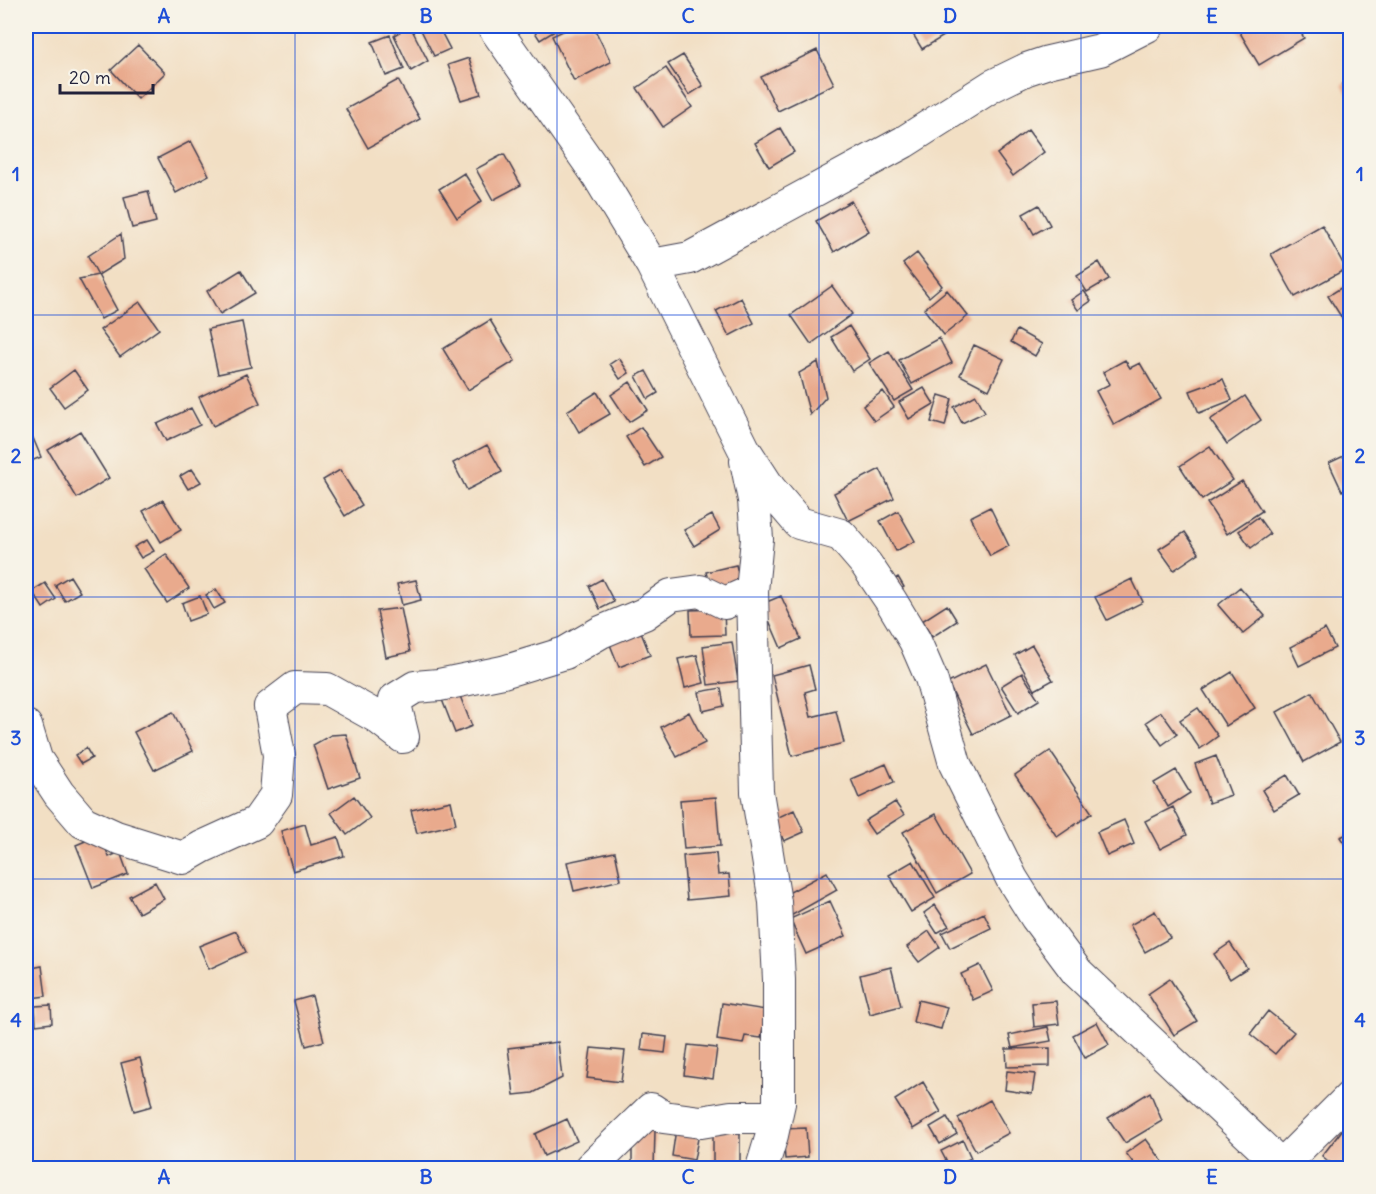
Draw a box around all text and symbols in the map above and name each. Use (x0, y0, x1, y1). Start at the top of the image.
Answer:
text: A (158, 3, 171, 28)
text: B (419, 3, 433, 28)
text: C (681, 3, 695, 28)
text: D (943, 3, 957, 28)
text: E (1206, 3, 1218, 28)
scale bar (60, 57, 153, 95)
text: 20 m (69, 66, 111, 89)
text: 1 (12, 161, 20, 186)
text: 1 (1356, 161, 1364, 186)
text: 2 (11, 443, 22, 468)
text: 2 (1355, 443, 1366, 468)
text: 3 (10, 725, 22, 750)
text: 3 (1354, 725, 1366, 750)
text: 4 (10, 1007, 22, 1032)
text: 4 (1354, 1007, 1366, 1032)
text: A (158, 1164, 171, 1189)
text: B (419, 1164, 433, 1189)
text: C (681, 1164, 695, 1189)
text: D (943, 1164, 957, 1189)
text: E (1206, 1164, 1218, 1189)

